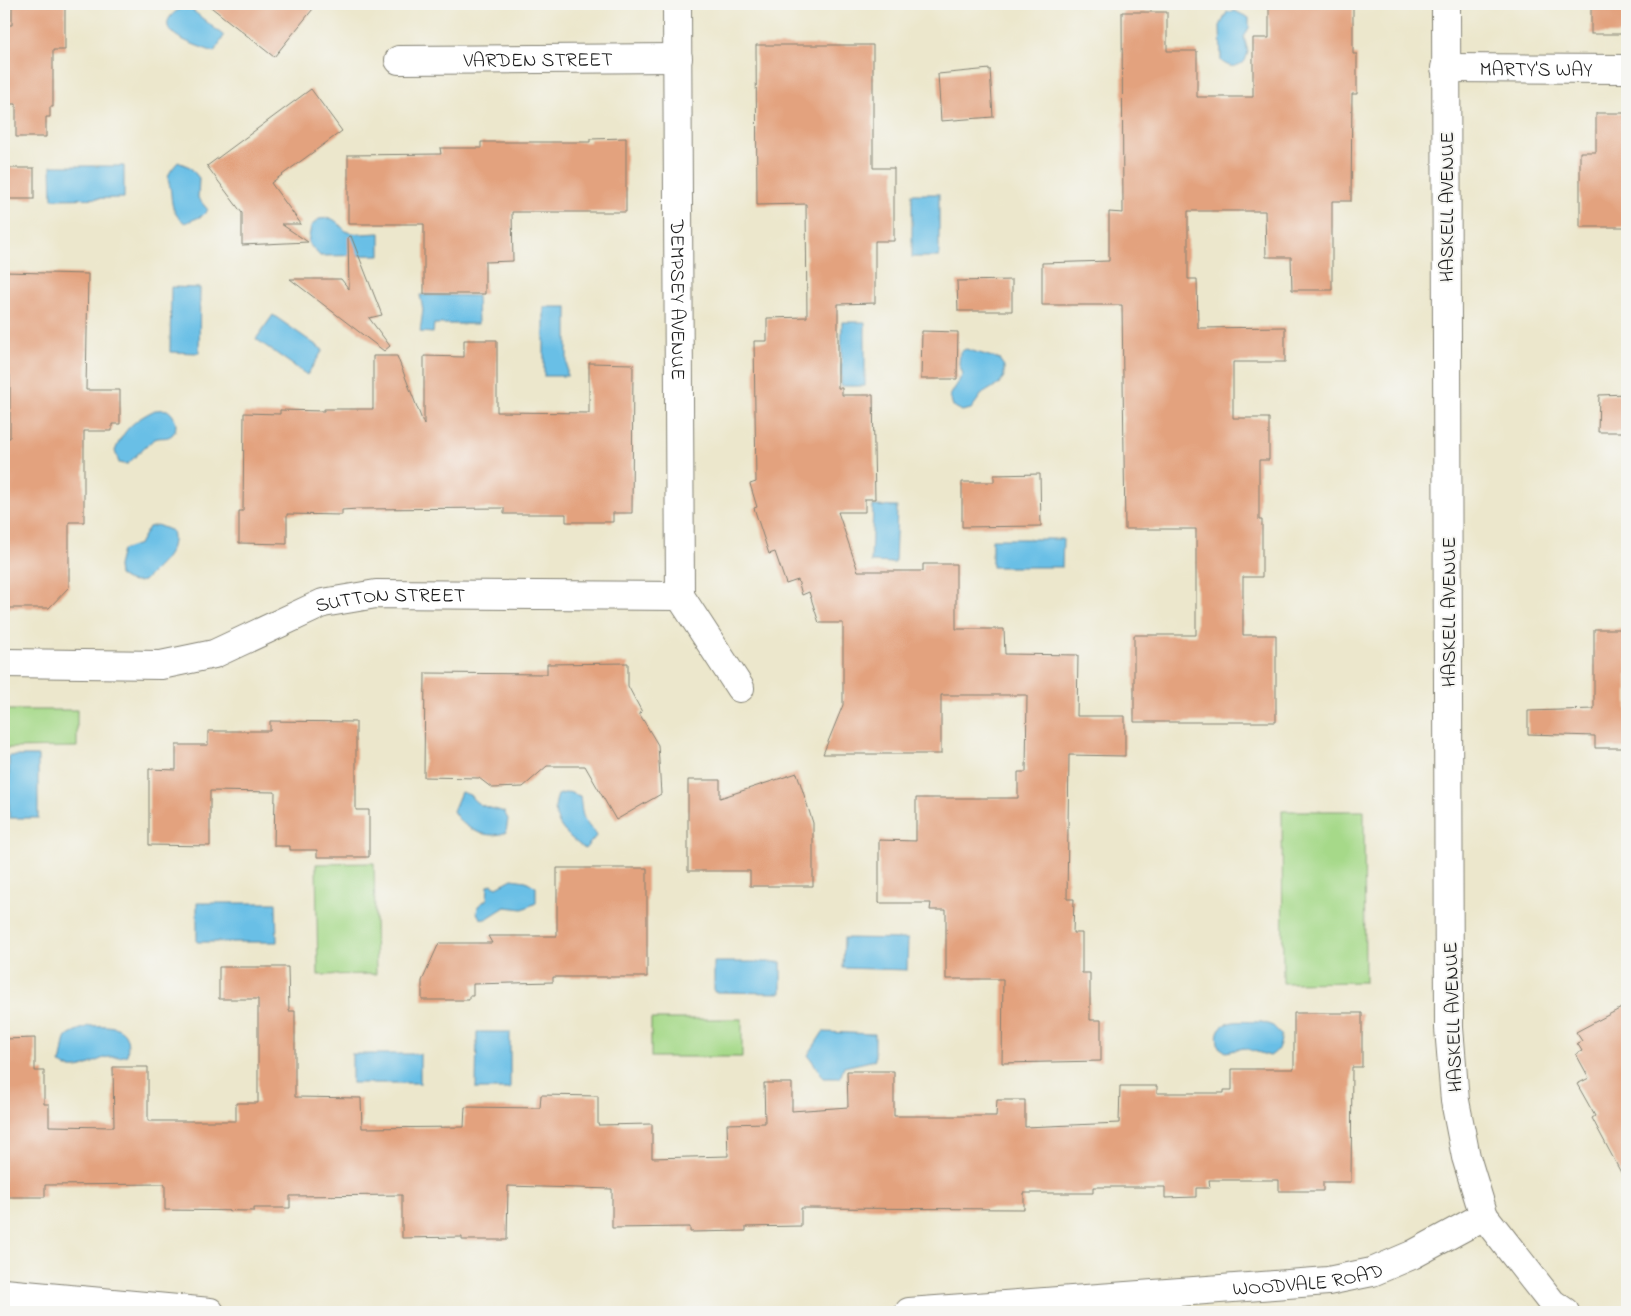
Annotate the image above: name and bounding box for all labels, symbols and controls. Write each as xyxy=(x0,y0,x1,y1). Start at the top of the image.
street label: VARDEN STREET xyxy=(462,46,613,77)
street label: MARTY'S WAY xyxy=(1479,56,1593,86)
street label: HASKELL AVENUE xyxy=(1434,132,1463,282)
street label: DEMPSEY AVENUE xyxy=(661,219,691,380)
street label: HASKELL AVENUE xyxy=(1436,537,1465,687)
street label: SUTTON STREET xyxy=(311,582,465,622)
street label: HASKELL AVENUE xyxy=(1437,941,1472,1093)
street label: WOODVALE ROAD xyxy=(1232,1257,1388,1305)

